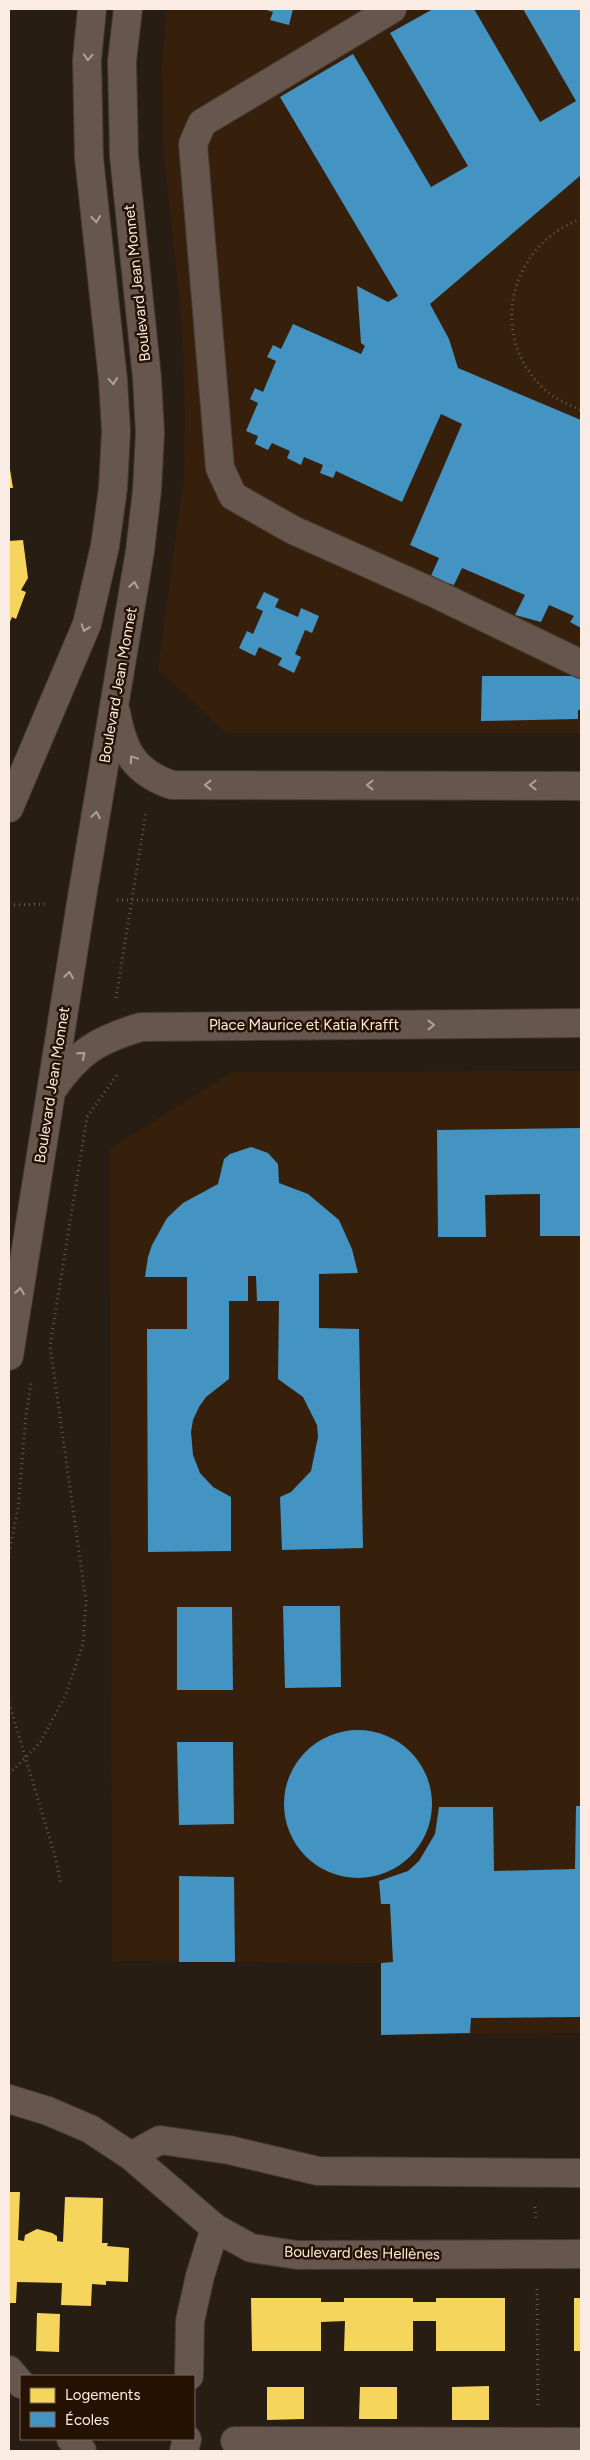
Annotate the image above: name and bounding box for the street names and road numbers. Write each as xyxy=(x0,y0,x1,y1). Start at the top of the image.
street label: Boulevard Jean Monnet xyxy=(120,203,154,363)
street label: Boulevard Jean Monnet xyxy=(95,605,141,764)
street label: Boulevard Jean Monnet xyxy=(31,1005,73,1164)
street label: Place Maurice et Katia Krafft xyxy=(209,1016,399,1034)
street label: Boulevard des Hellènes xyxy=(284,2243,440,2263)

